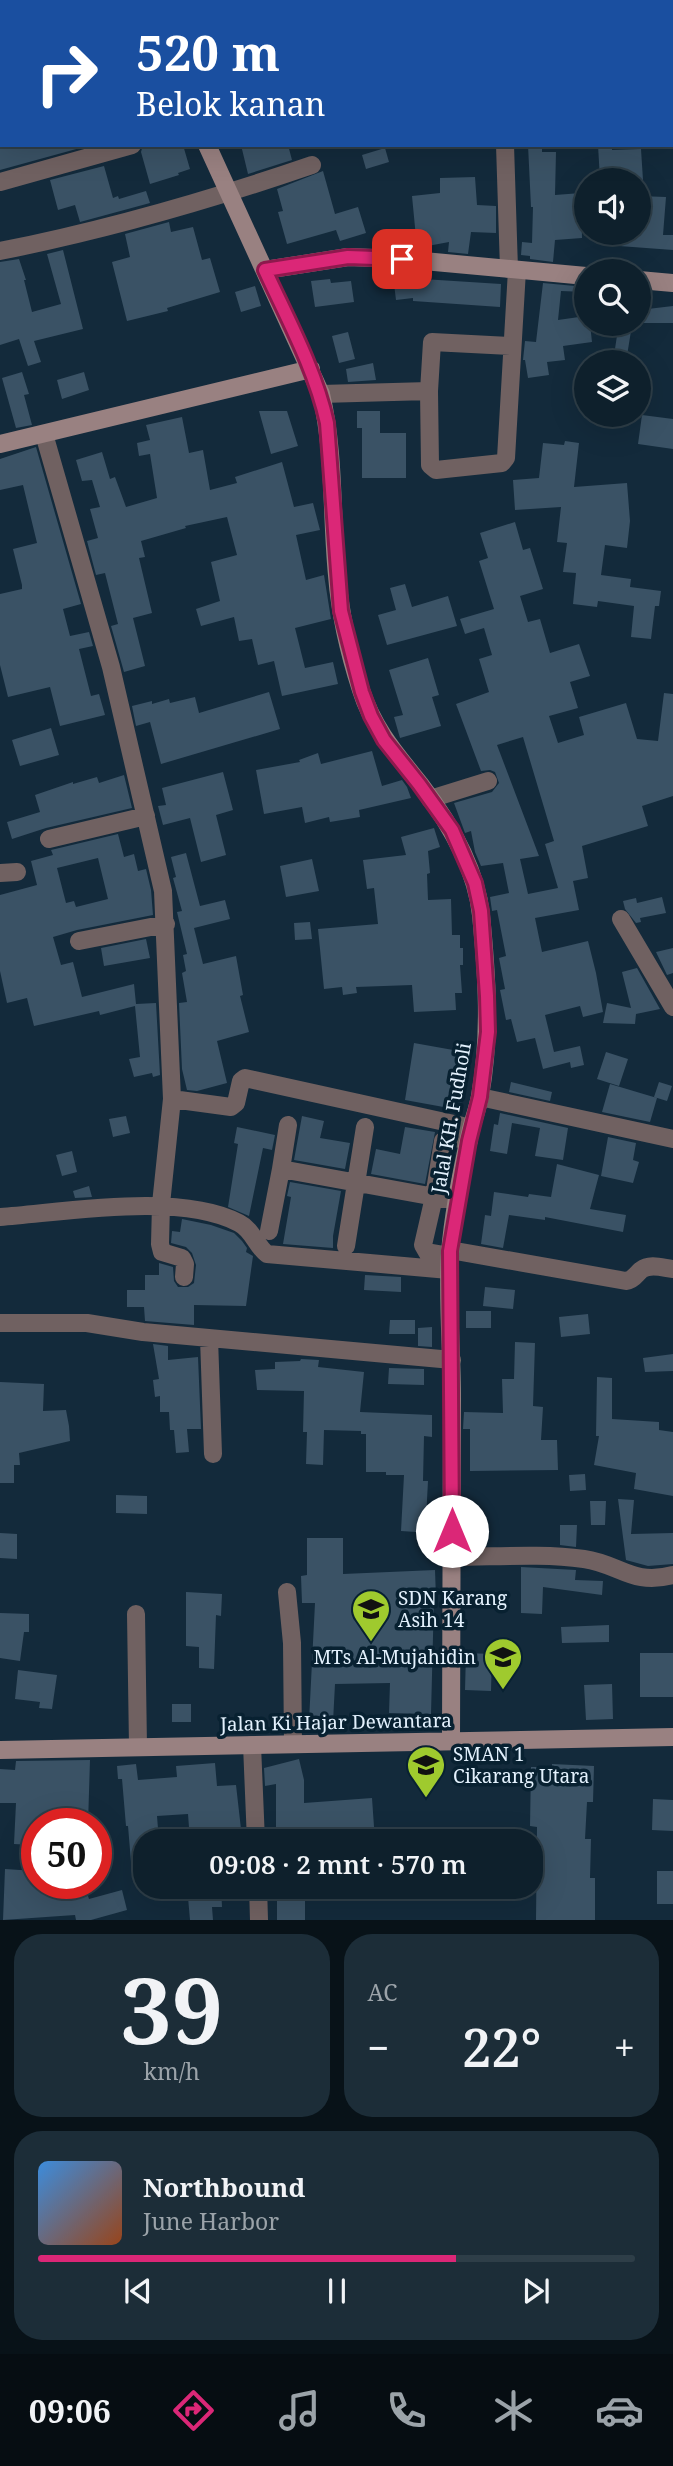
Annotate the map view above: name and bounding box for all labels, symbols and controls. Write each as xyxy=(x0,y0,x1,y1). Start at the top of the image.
text: 520 m xyxy=(136,19,280,85)
icon: right xyxy=(21,28,112,119)
text: Belok kanan xyxy=(136,82,326,125)
map controls xyxy=(574,168,651,427)
button: sound xyxy=(574,168,651,245)
pin xyxy=(372,229,432,289)
icon: arrive xyxy=(383,240,421,278)
button: search xyxy=(574,259,651,336)
button: layers xyxy=(574,350,651,427)
street label: Jalal KH. Fudholi xyxy=(425,1040,477,1197)
position arrow xyxy=(415,1494,489,1568)
place label: SDN Karang Asih 14 xyxy=(398,1585,507,1633)
school or university icon: SDN Karang Asih 14 xyxy=(350,1588,392,1643)
school or university icon: MTs Al-Mujahidin xyxy=(482,1636,524,1691)
place label: MTs Al-Mujahidin xyxy=(314,1644,476,1670)
street label: Jalan Ki Hajar Dewantara xyxy=(219,1707,452,1737)
place label: SMAN 1 Cikarang Utara xyxy=(453,1741,590,1789)
school or university icon: SMAN 1 Cikarang Utara xyxy=(405,1744,447,1799)
speed limit sign: 50 xyxy=(21,1808,112,1899)
text: 09:08 · 2 mnt · 570 m xyxy=(209,1846,467,1882)
text: 39 xyxy=(120,1947,223,2071)
text: AC xyxy=(368,1976,397,2008)
text: 22° xyxy=(462,2011,541,2082)
text: − xyxy=(368,2021,390,2073)
text: + xyxy=(614,2021,635,2073)
text: km/h xyxy=(144,2055,200,2087)
text: Northbound xyxy=(143,2169,305,2205)
text: June Harbor xyxy=(143,2205,279,2237)
icon: previous xyxy=(119,2272,157,2310)
icon: pause xyxy=(318,2272,356,2310)
icon: next xyxy=(517,2272,555,2310)
icon: directions xyxy=(169,2386,218,2435)
icon: music xyxy=(275,2386,324,2435)
icon: phone xyxy=(382,2386,431,2435)
icon: climate xyxy=(489,2386,538,2435)
icon: car xyxy=(595,2386,644,2435)
text: 09:06 xyxy=(29,2389,111,2432)

